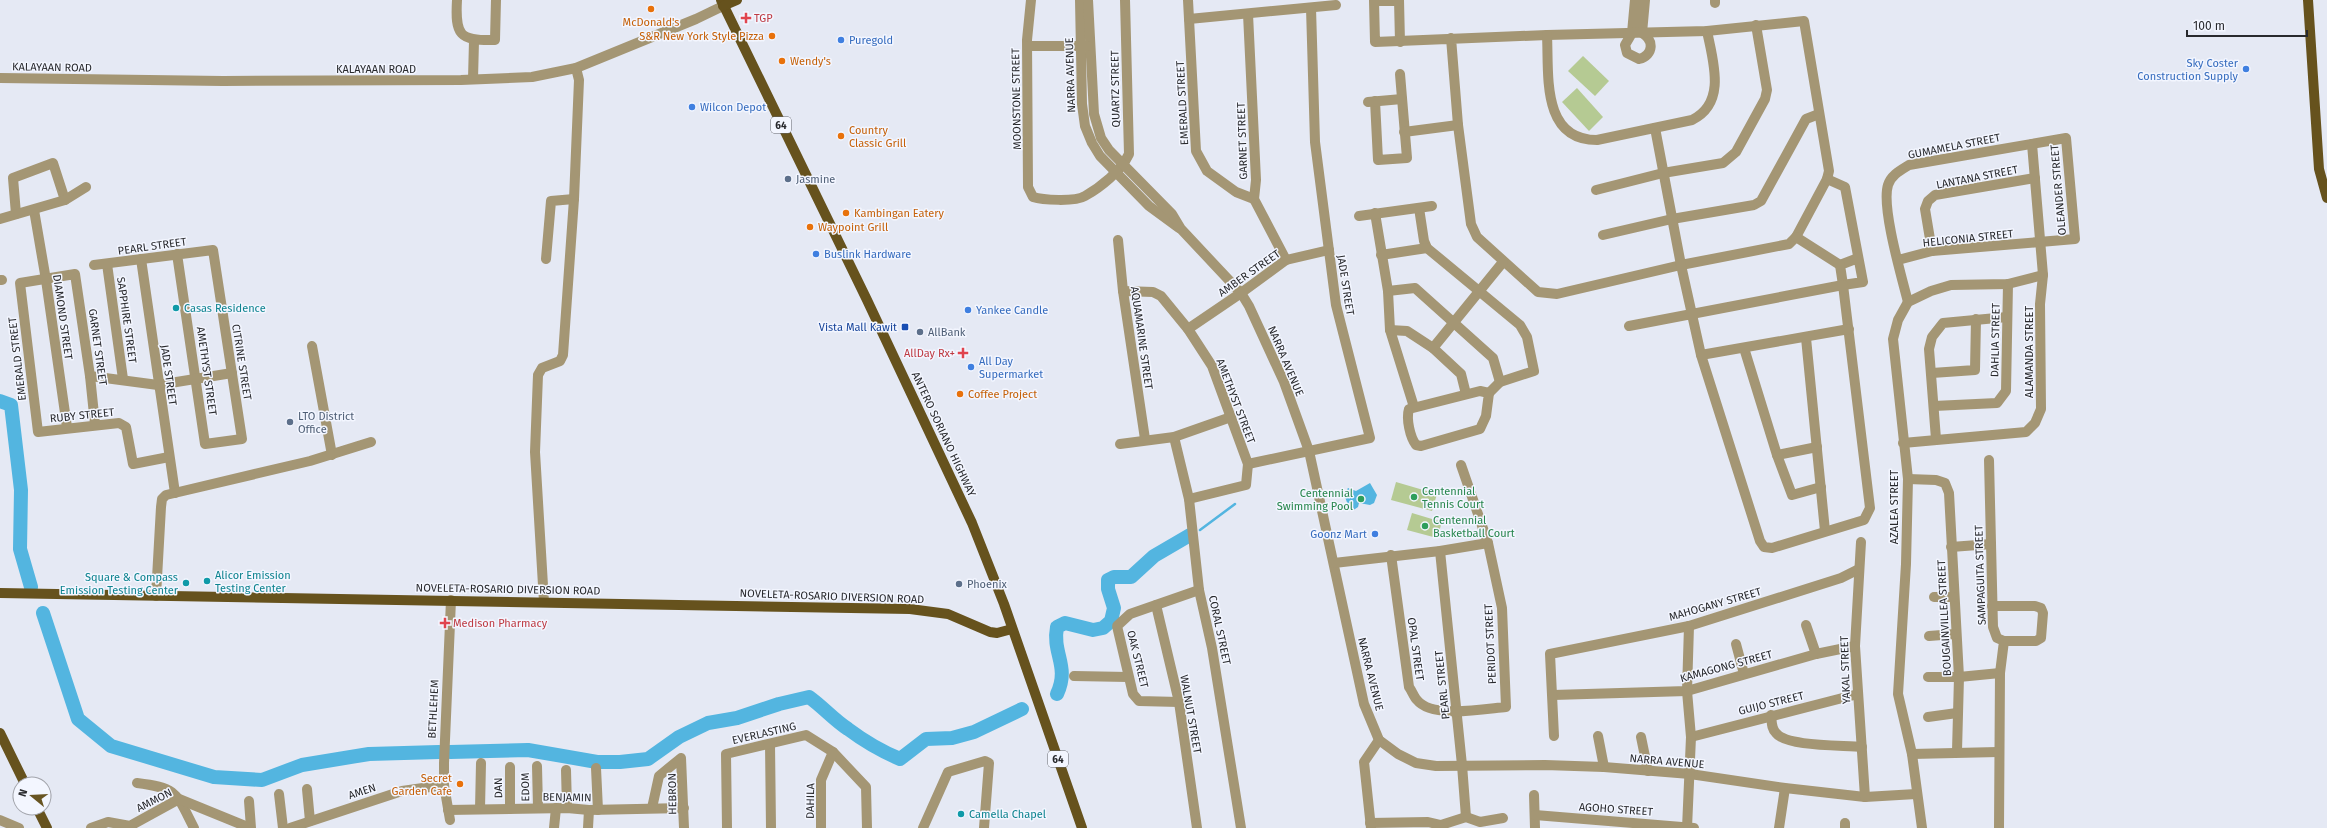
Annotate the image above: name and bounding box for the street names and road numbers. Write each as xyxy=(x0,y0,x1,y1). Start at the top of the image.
street label: NARRA AVENUE xyxy=(1063,37,1078,113)
street label: MOONSTONE STREET xyxy=(1009,48,1024,150)
street label: QUARTZ STREET xyxy=(1108,50,1123,128)
street label: KALAYAAN ROAD xyxy=(12,60,92,75)
street label: EMERALD STREET xyxy=(1174,60,1191,145)
street label: KALAYAAN ROAD xyxy=(336,63,416,76)
street label: GARNET STREET xyxy=(1235,102,1250,180)
road number: 64 xyxy=(771,117,791,133)
street label: GUMAMELA STREET xyxy=(1907,131,2002,162)
street label: OLEANDER STREET xyxy=(2048,144,2069,236)
street label: LANTANA STREET xyxy=(1935,163,2019,192)
street label: HELICONIA STREET xyxy=(1922,227,2014,250)
street label: PEARL STREET xyxy=(117,235,188,258)
street label: AMBER STREET xyxy=(1216,247,1283,300)
street label: JADE STREET xyxy=(1334,254,1357,317)
street label: DIAMOND STREET xyxy=(50,274,75,361)
street label: SAPPHIRE STREET xyxy=(114,276,139,364)
street label: AQUAMARINE STREET xyxy=(1128,286,1155,391)
street label: DAHLIA STREET xyxy=(1988,302,2003,377)
street label: ALAMANDA STREET xyxy=(2023,306,2036,398)
street label: GARNET STREET xyxy=(86,308,109,387)
street label: EMERALD STREET xyxy=(6,316,29,402)
street label: CITRINE STREET xyxy=(229,323,254,401)
street label: NARRA AVENUE xyxy=(1265,324,1306,398)
street label: AMETHYST STREET xyxy=(194,326,219,417)
street label: JADE STREET xyxy=(158,344,179,407)
street label: AMETHYST STREET xyxy=(1213,357,1258,446)
street label: ANTERO SORIANO HIGHWAY xyxy=(909,370,978,499)
street label: RUBY STREET xyxy=(49,406,115,425)
street label: AZALEA STREET xyxy=(1888,469,1901,544)
street label: SAMPAGUITA STREET xyxy=(1972,524,1989,625)
street label: BOUGAINVILLEA STREET xyxy=(1935,559,1954,677)
street label: NOVELETA-ROSARIO DIVERSION ROAD xyxy=(416,581,600,598)
street label: MAHOGANY STREET xyxy=(1668,585,1763,624)
street label: NOVELETA-ROSARIO DIVERSION ROAD xyxy=(739,587,924,606)
street label: CORAL STREET xyxy=(1206,594,1233,666)
street label: PERIDOT STREET xyxy=(1482,603,1499,685)
street label: OPAL STREET xyxy=(1405,617,1426,682)
street label: OAK STREET xyxy=(1124,629,1151,689)
street label: YAKAL STREET xyxy=(1838,635,1853,704)
street label: NARRA AVENUE xyxy=(1355,636,1386,712)
street label: KAMAGONG STREET xyxy=(1679,648,1774,685)
street label: PEARL STREET xyxy=(1432,650,1453,720)
street label: WALNUT STREET xyxy=(1177,674,1204,755)
street label: BETHLEHEM xyxy=(425,679,442,739)
street label: GUIJO STREET xyxy=(1737,689,1805,718)
street label: EVERLASTING xyxy=(731,720,798,747)
road number: 64 xyxy=(1048,751,1068,767)
street label: NARRA AVENUE xyxy=(1629,752,1705,771)
street label: EDOM xyxy=(519,772,532,802)
street label: HEBRON xyxy=(666,773,679,815)
street label: DAN xyxy=(492,777,505,799)
street label: AMEN xyxy=(347,781,378,802)
street label: DAHILA xyxy=(804,782,817,819)
street label: AMMON xyxy=(134,786,174,815)
street label: BENJAMIN xyxy=(542,791,592,804)
street label: AGOHO STREET xyxy=(1578,800,1654,819)

